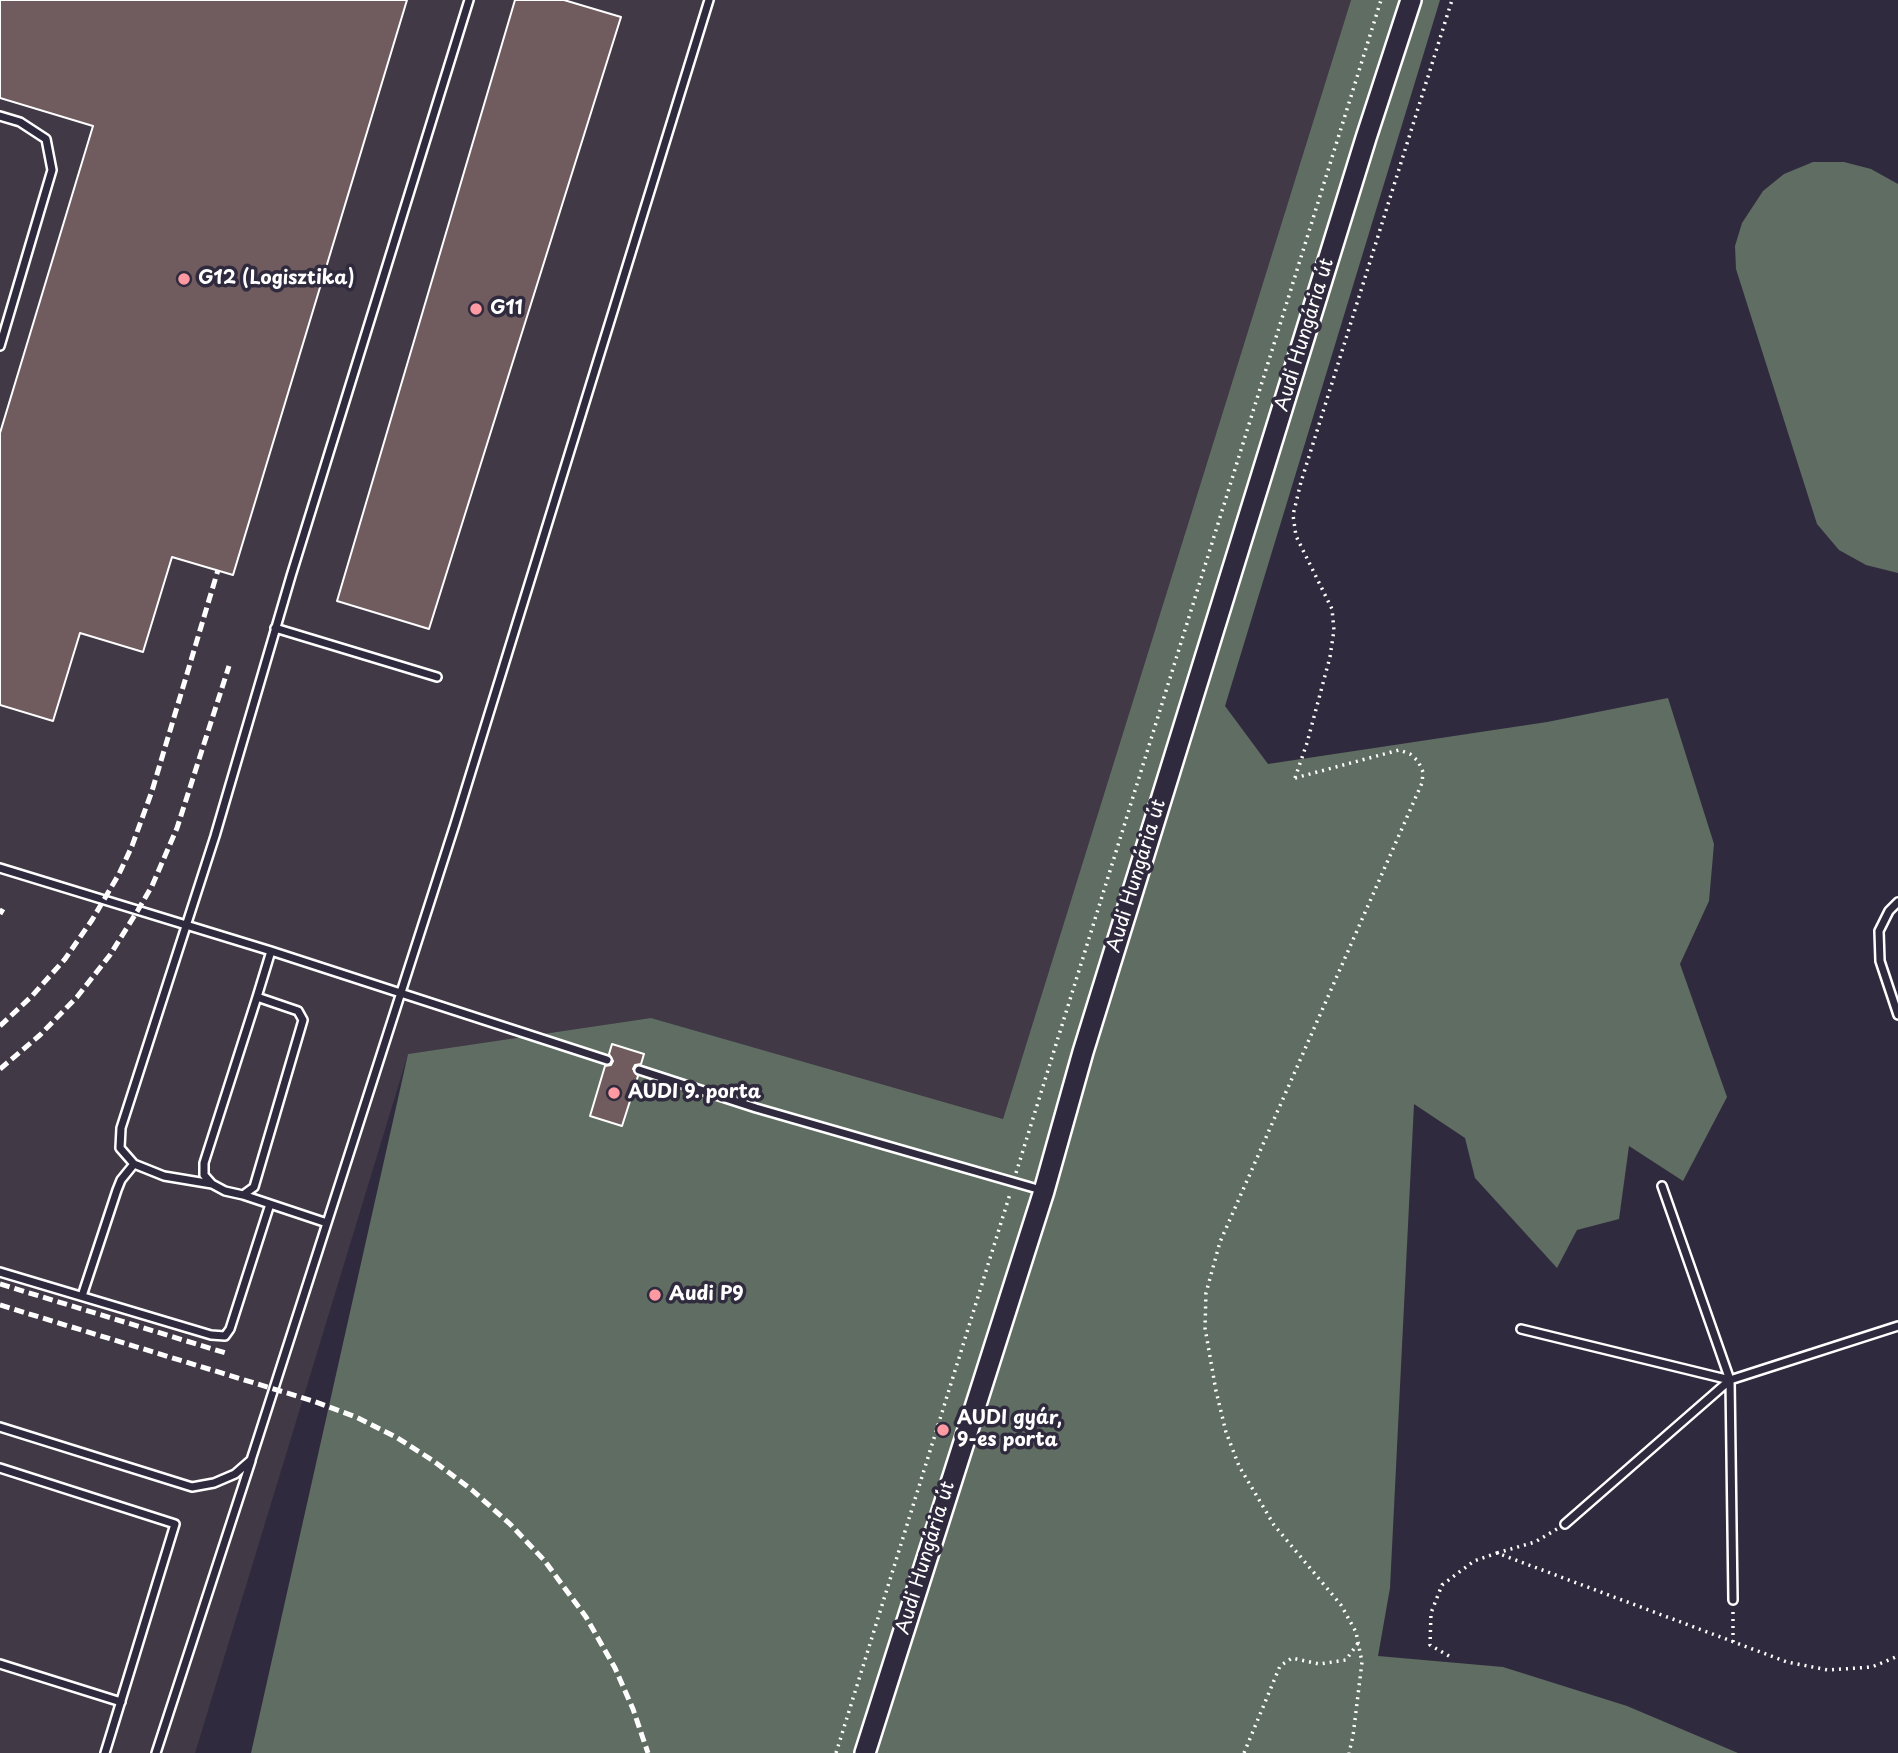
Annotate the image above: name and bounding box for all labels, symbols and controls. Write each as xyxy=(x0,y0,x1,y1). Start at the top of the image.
street label: Audi Hungária út xyxy=(1271,256,1339,414)
place label: G12 (Logisztika) xyxy=(198,268,355,290)
marker: G12 (Logisztika) xyxy=(176,271,192,287)
place label: G11 xyxy=(490,298,523,320)
marker: G11 xyxy=(468,301,484,317)
street label: Audi Hungária út xyxy=(1103,797,1171,955)
place label: AUDI 9. porta xyxy=(628,1082,761,1104)
marker: AUDI 9. porta xyxy=(606,1085,622,1101)
place label: Audi P9 xyxy=(669,1284,744,1306)
marker: Audi P9 xyxy=(647,1287,663,1303)
place label: AUDI gyár, 9-es porta xyxy=(957,1408,1062,1452)
marker: AUDI gyár, 9-es porta xyxy=(935,1422,951,1438)
street label: Audi Hungária út xyxy=(892,1479,960,1637)

